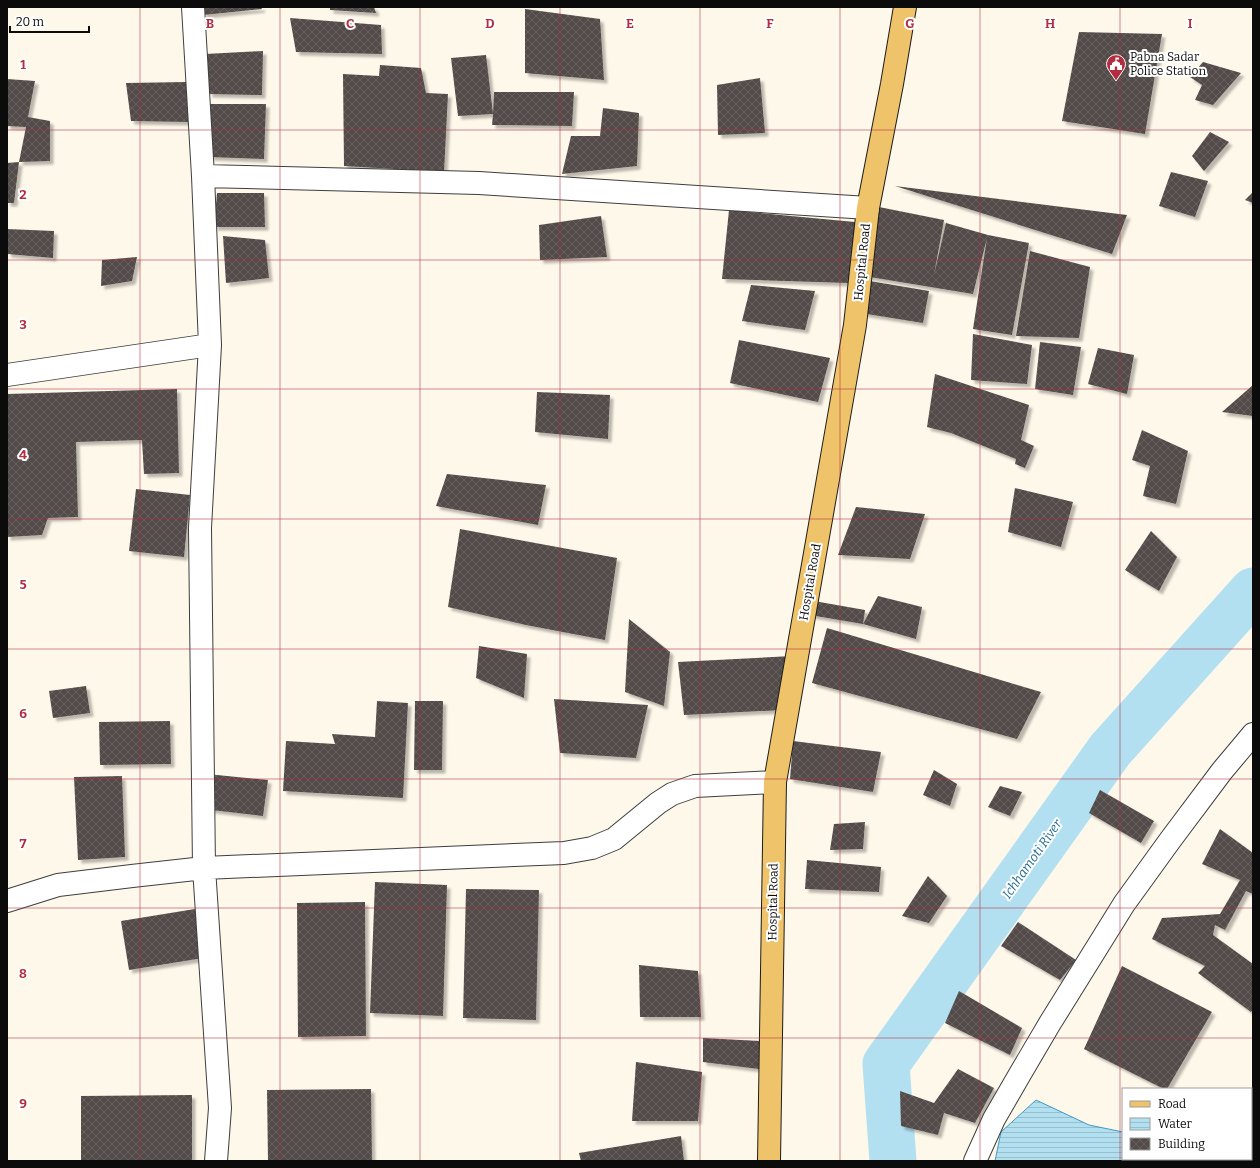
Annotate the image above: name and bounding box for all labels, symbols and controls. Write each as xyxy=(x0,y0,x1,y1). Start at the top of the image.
scale bar xyxy=(10,8,89,34)
text: 20 m xyxy=(16,15,45,29)
text: B xyxy=(206,16,214,31)
text: C xyxy=(346,16,354,31)
text: D xyxy=(485,16,495,31)
text: E xyxy=(626,16,634,31)
text: F xyxy=(766,16,774,31)
text: G xyxy=(905,16,915,31)
text: H xyxy=(1045,16,1055,31)
text: I xyxy=(1188,16,1193,31)
place label: Pabna Sadar Police Station xyxy=(1130,50,1206,78)
public building icon: Pabna Sadar Police Station xyxy=(1105,53,1127,81)
text: 1 xyxy=(20,57,26,72)
text: 2 xyxy=(19,187,27,202)
street label: Hospital Road xyxy=(851,223,873,301)
text: 3 xyxy=(19,317,27,332)
text: 4 xyxy=(19,447,27,462)
street label: Hospital Road xyxy=(796,543,824,621)
text: 5 xyxy=(19,577,27,592)
text: 6 xyxy=(19,706,27,721)
water label: Ichhamoti River xyxy=(999,816,1065,901)
text: 7 xyxy=(20,836,27,851)
street label: Hospital Road xyxy=(765,863,781,941)
text: 8 xyxy=(19,966,27,981)
legend xyxy=(1122,1088,1252,1160)
text: 9 xyxy=(19,1096,27,1111)
text: Road xyxy=(1158,1097,1186,1111)
text: Water xyxy=(1158,1117,1193,1131)
text: Building xyxy=(1158,1137,1205,1151)

